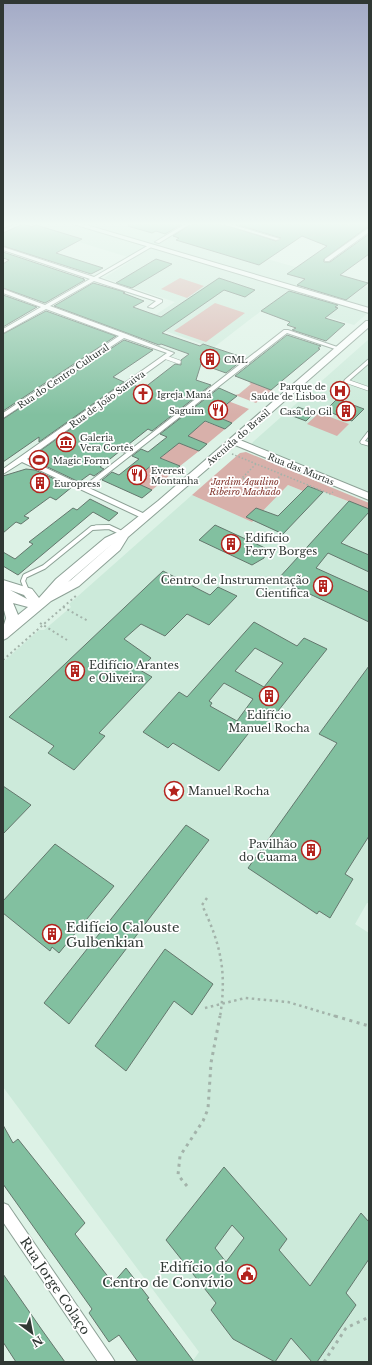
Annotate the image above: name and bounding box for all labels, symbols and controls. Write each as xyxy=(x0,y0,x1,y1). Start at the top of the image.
street label: Rua do Centro Cultural xyxy=(15,341,111,411)
building icon: CML xyxy=(199,348,221,370)
place label: CML xyxy=(224,354,248,365)
street label: Rua de João Saraiva xyxy=(67,368,147,430)
hospital icon: Parque de Saúde de Lisboa xyxy=(329,380,351,402)
place label: Parque de Saúde de Lisboa xyxy=(251,381,326,402)
church icon: Igreja Maná xyxy=(132,383,154,405)
place label: Igreja Maná xyxy=(157,389,211,400)
restaurant icon: Saguim xyxy=(207,399,229,421)
building icon: Casa do Gil xyxy=(335,400,357,422)
place label: Saguim xyxy=(169,405,204,416)
street label: Avenida do Brasil xyxy=(203,406,272,468)
place label: Casa do Gil xyxy=(280,406,332,417)
museum icon: Galeria Vera Cortês xyxy=(55,431,77,453)
place label: Galeria Vera Cortês xyxy=(79,432,133,453)
sports icon: Magic Form xyxy=(28,449,50,471)
street label: Rua das Murtas xyxy=(266,451,336,487)
place label: Magic Form xyxy=(53,455,110,466)
restaurant icon: Everest Montanha xyxy=(126,464,148,486)
place label: Everest Montanha xyxy=(151,465,198,486)
building icon: Europress xyxy=(29,472,51,494)
park label: Jardim Aquilino Ribeiro Machado xyxy=(208,476,281,497)
place label: Europress xyxy=(54,478,100,489)
place label: Edifício Ferry Borges xyxy=(245,531,317,558)
building icon: Edifício Ferry Borges xyxy=(220,533,242,555)
place label: Centro de Instrumentação Cientifica xyxy=(161,573,310,600)
building icon: Centro de Instrumentação Cientifica xyxy=(312,575,334,597)
place label: Edifício Arantes e Oliveira xyxy=(89,658,179,685)
building icon: Edifício Arantes e Oliveira xyxy=(64,660,86,682)
building icon: Edifício Manuel Rocha xyxy=(258,685,280,707)
place label: Edifício Manuel Rocha xyxy=(228,708,311,735)
place icon: Manuel Rocha xyxy=(163,780,185,802)
place label: Manuel Rocha xyxy=(188,784,270,798)
place label: Pavilhão do Cuama xyxy=(239,837,298,864)
building icon: Pavilhão do Cuama xyxy=(300,839,322,861)
place label: Edifício Calouste Gulbenkian xyxy=(66,919,179,951)
building icon: Edifício Calouste Gulbenkian xyxy=(41,923,63,945)
street label: Rua Jorge Colaço xyxy=(16,1234,94,1338)
place label: Edifício do Centro de Convívio xyxy=(102,1259,233,1291)
public building icon: Edifício do Centro de Convívio xyxy=(236,1263,258,1285)
north arrow xyxy=(12,1313,52,1353)
text: N xyxy=(29,1333,45,1351)

